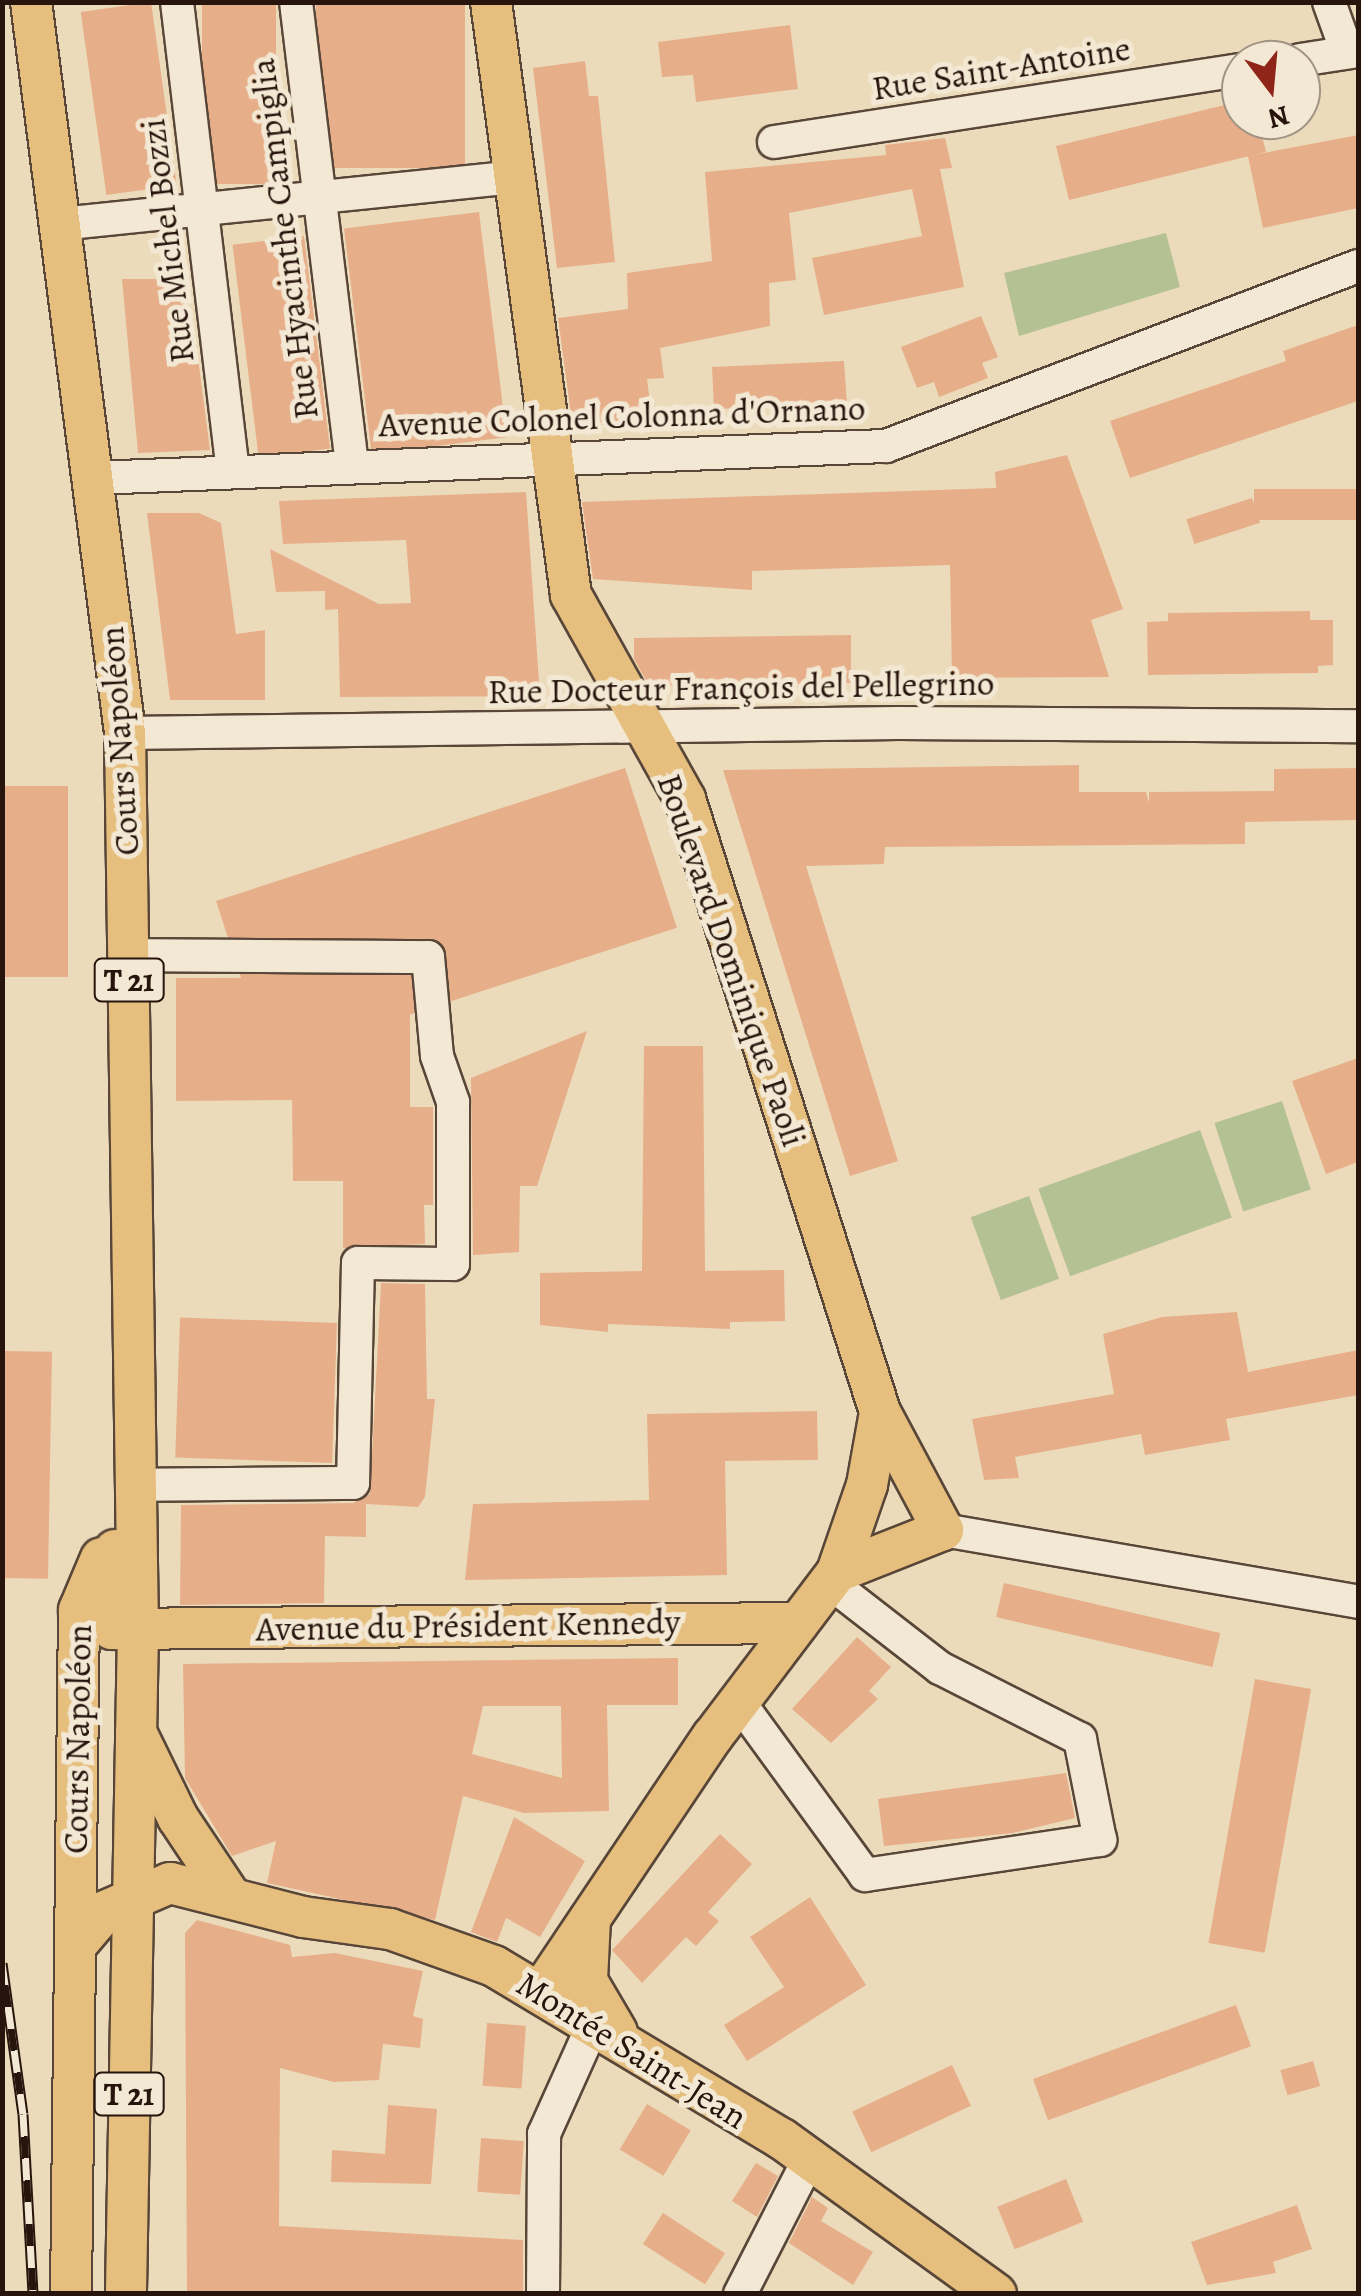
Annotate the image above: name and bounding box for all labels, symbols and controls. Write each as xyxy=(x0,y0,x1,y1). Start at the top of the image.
street label: Rue Saint-Antoine xyxy=(869,27,1133,109)
north arrow xyxy=(1221,40,1321,140)
street label: Rue Hyacinthe Campiglia xyxy=(241,56,327,422)
text: N xyxy=(1264,96,1294,138)
street label: Rue Michel Bozzi xyxy=(131,116,203,366)
street label: Avenue Colonel Colonna d'Ornano xyxy=(378,387,866,445)
street label: Cours Napoléon xyxy=(90,625,148,857)
street label: Rue Docteur François del Pellegrino xyxy=(487,662,995,712)
street label: Boulevard Dominique Paoli xyxy=(648,768,816,1152)
road number: T 21 xyxy=(92,953,166,1007)
street label: Avenue du Président Kennedy xyxy=(255,1600,681,1650)
street label: Cours Napoléon xyxy=(54,1624,100,1854)
street label: Montée Saint-Jean xyxy=(509,1962,755,2138)
road number: T 21 xyxy=(92,2067,166,2121)

